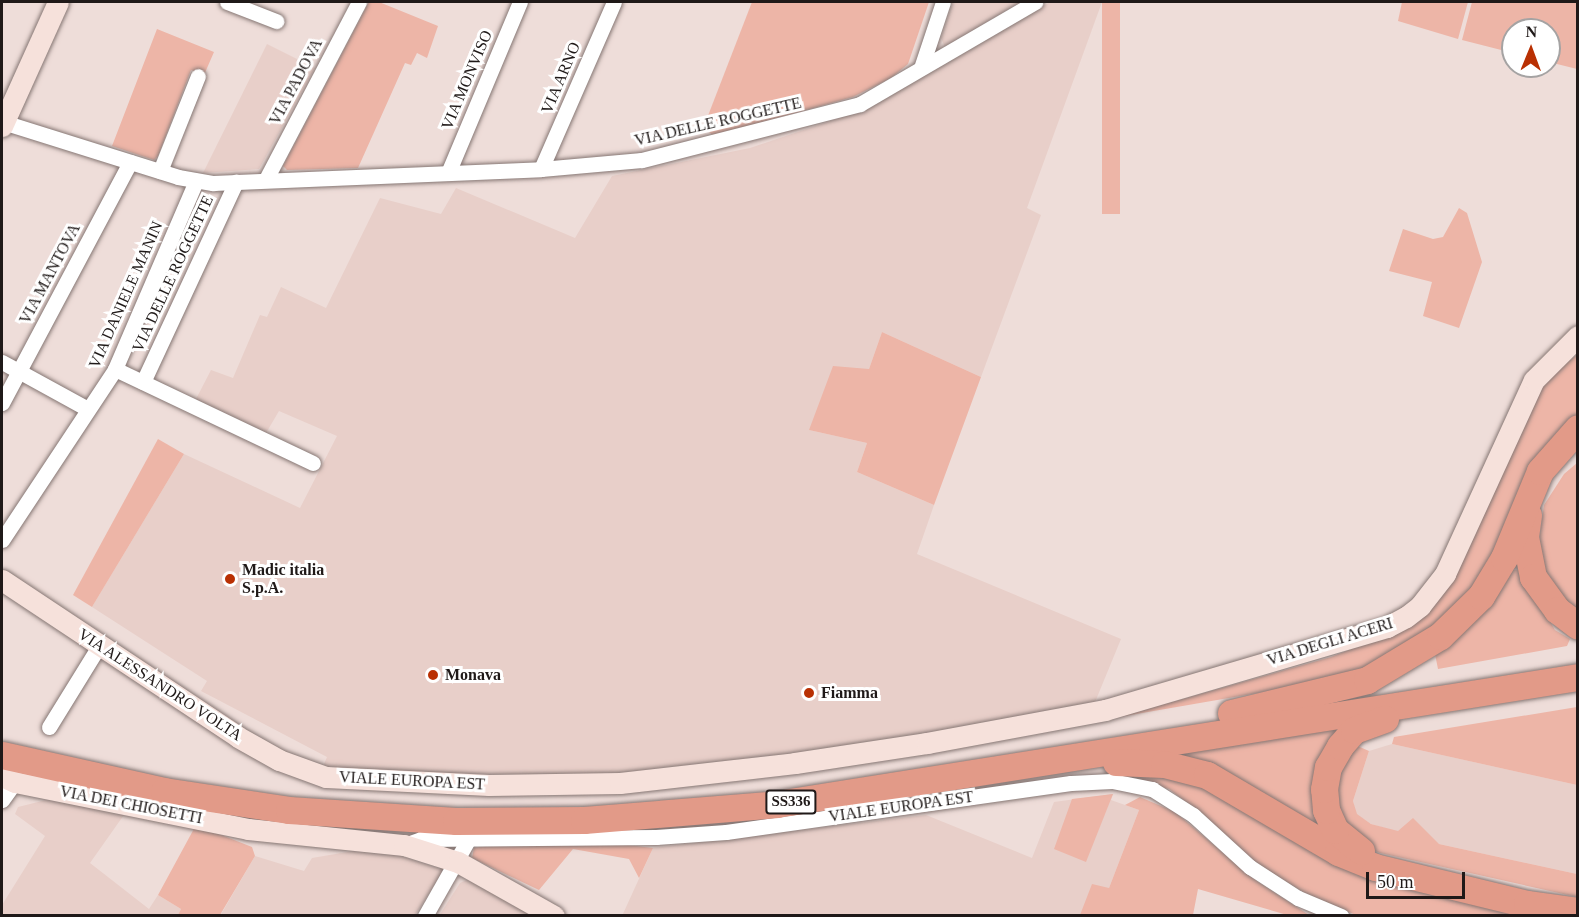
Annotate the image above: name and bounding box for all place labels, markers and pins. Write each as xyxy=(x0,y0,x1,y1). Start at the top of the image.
place label: Madic italia S.p.A. xyxy=(242,560,324,598)
marker: Madic italia S.p.A. xyxy=(223,572,237,586)
place label: Monava xyxy=(445,665,501,685)
marker: Monava xyxy=(426,668,440,682)
place label: Fiamma xyxy=(821,683,878,703)
marker: Fiamma xyxy=(802,686,816,700)

